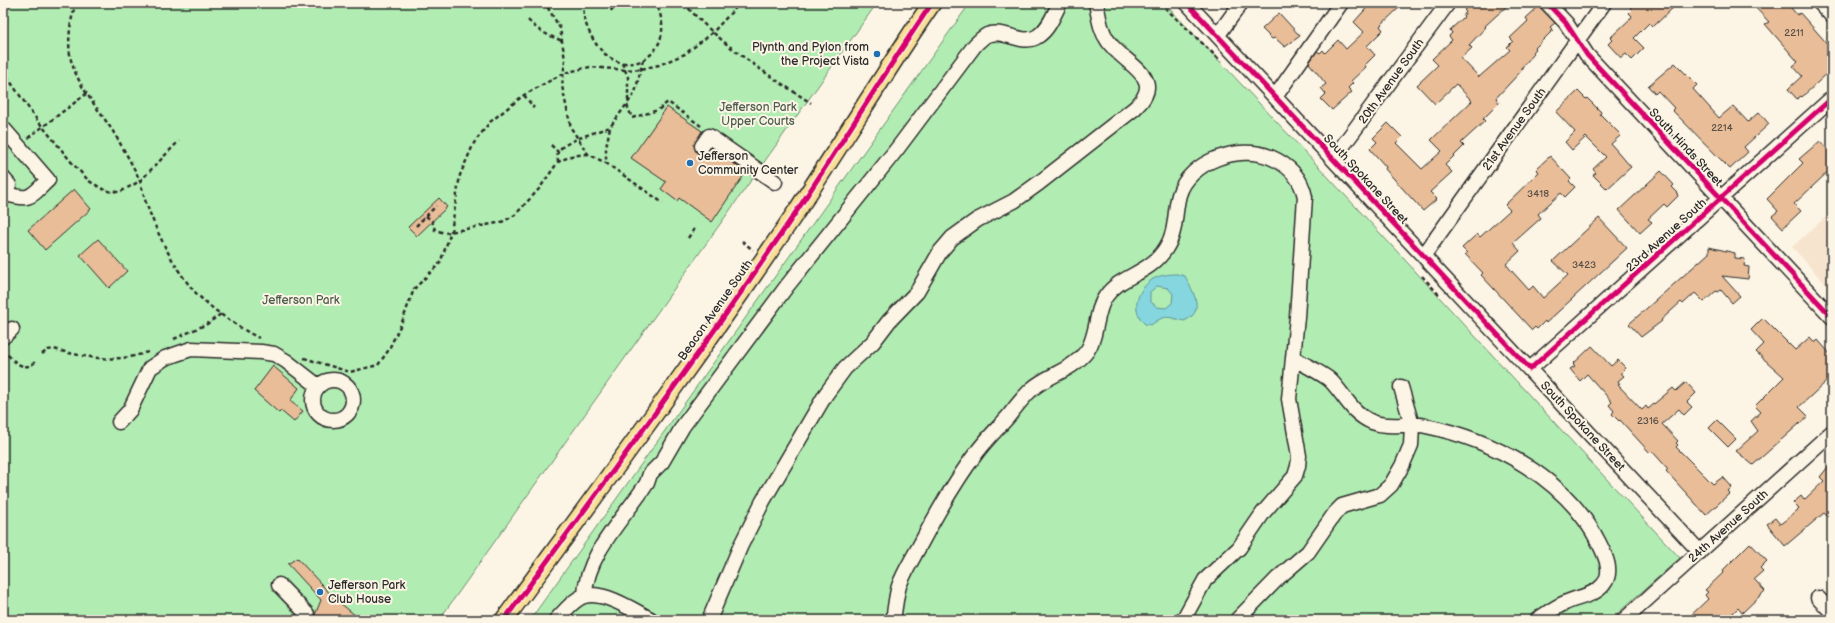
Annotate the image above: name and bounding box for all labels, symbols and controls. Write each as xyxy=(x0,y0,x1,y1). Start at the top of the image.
house number: 2211 xyxy=(1784,27,1804,39)
street label: 20th Avenue South xyxy=(1355,35,1428,127)
place label: Plynth and Pylon from the Project Vista xyxy=(752,40,869,69)
marker: Plynth and Pylon from the Project Vista xyxy=(872,49,882,59)
street label: 21st Avenue South xyxy=(1479,85,1550,174)
park label: Jefferson Park Upper Courts xyxy=(719,100,797,129)
street label: South Hinds Street xyxy=(1646,105,1726,190)
house number: 2214 xyxy=(1711,122,1733,134)
street label: South Spokane Street xyxy=(1320,131,1411,228)
place label: Jefferson Community Center xyxy=(698,149,799,178)
marker: Jefferson Community Center xyxy=(685,158,695,168)
house number: 3418 xyxy=(1527,188,1549,200)
street label: 23rd Avenue South xyxy=(1623,195,1710,275)
street label: Beacon Avenue South xyxy=(675,257,756,364)
house number: 3423 xyxy=(1572,259,1596,271)
park label: Jefferson Park xyxy=(262,293,340,308)
street label: South Spokane Street xyxy=(1537,378,1628,475)
house number: 2316 xyxy=(1637,415,1659,427)
street label: 24th Avenue South xyxy=(1685,486,1772,566)
place label: Jefferson Park Club House xyxy=(328,578,406,607)
marker: Jefferson Park Club House xyxy=(315,587,325,597)

